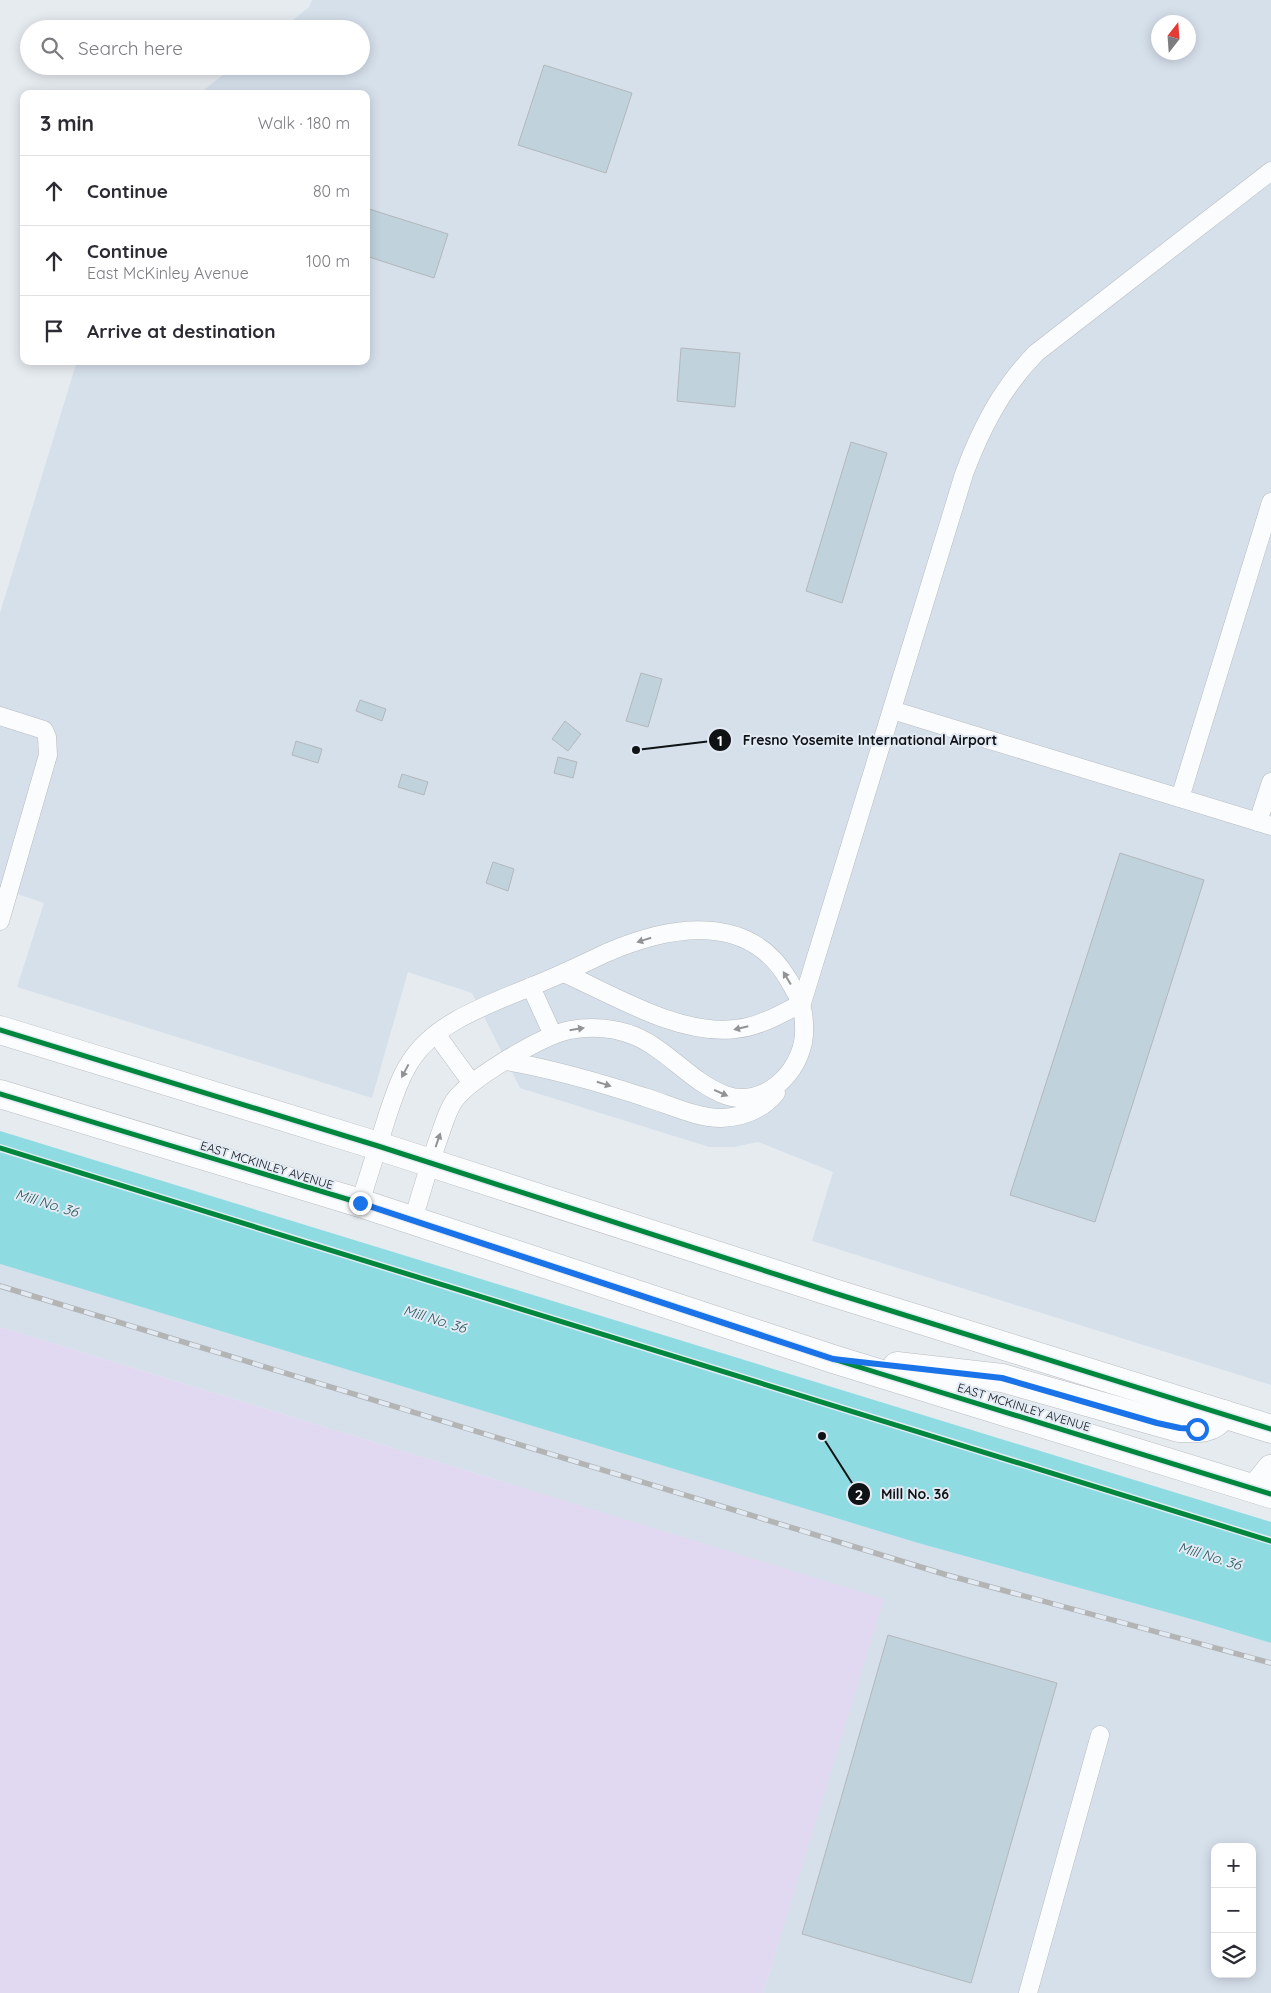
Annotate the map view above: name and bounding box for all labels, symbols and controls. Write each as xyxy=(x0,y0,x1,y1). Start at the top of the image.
north arrow xyxy=(1151,15,1196,60)
search box xyxy=(20,20,370,75)
icon: search xyxy=(38,34,66,62)
text: Search here xyxy=(78,36,183,60)
text: 3 min xyxy=(40,110,94,136)
text: Walk · 180 m xyxy=(258,113,350,133)
icon: ahead xyxy=(40,177,68,205)
text: Continue xyxy=(87,179,168,203)
text: 80 m xyxy=(313,181,350,201)
text: Continue xyxy=(87,239,168,263)
icon: ahead xyxy=(40,247,68,275)
text: 100 m xyxy=(306,251,350,271)
text: East McKinley Avenue xyxy=(87,263,249,283)
icon: arrive xyxy=(40,317,68,345)
text: Arrive at destination xyxy=(87,319,276,343)
callout: Fresno Yosemite International Airport xyxy=(708,726,1007,755)
text: 1 xyxy=(717,731,723,750)
text: Fresno Yosemite International Airport xyxy=(743,731,998,749)
one-way arrow xyxy=(636,936,651,944)
one-way arrow xyxy=(783,972,792,985)
one-way arrow xyxy=(734,1024,749,1032)
one-way arrow xyxy=(569,1025,585,1033)
one-way arrow xyxy=(401,1064,409,1078)
one-way arrow xyxy=(597,1081,612,1089)
one-way arrow xyxy=(714,1089,728,1097)
one-way arrow xyxy=(434,1132,442,1147)
street label: EAST MCKINLEY AVENUE xyxy=(199,1138,335,1192)
water label: Mill No. 36 xyxy=(13,1185,82,1221)
route end xyxy=(349,1192,372,1215)
water label: Mill No. 36 xyxy=(401,1301,470,1337)
street label: EAST MCKINLEY AVENUE xyxy=(956,1380,1092,1434)
route start xyxy=(1186,1418,1209,1441)
callout: Mill No. 36 xyxy=(846,1480,959,1509)
text: 2 xyxy=(855,1485,863,1504)
text: Mill No. 36 xyxy=(881,1485,949,1503)
water label: Mill No. 36 xyxy=(1176,1538,1245,1574)
map controls xyxy=(1211,1843,1256,1978)
button: + xyxy=(1211,1843,1256,1888)
button: − xyxy=(1211,1888,1256,1933)
button: layers xyxy=(1211,1933,1256,1978)

